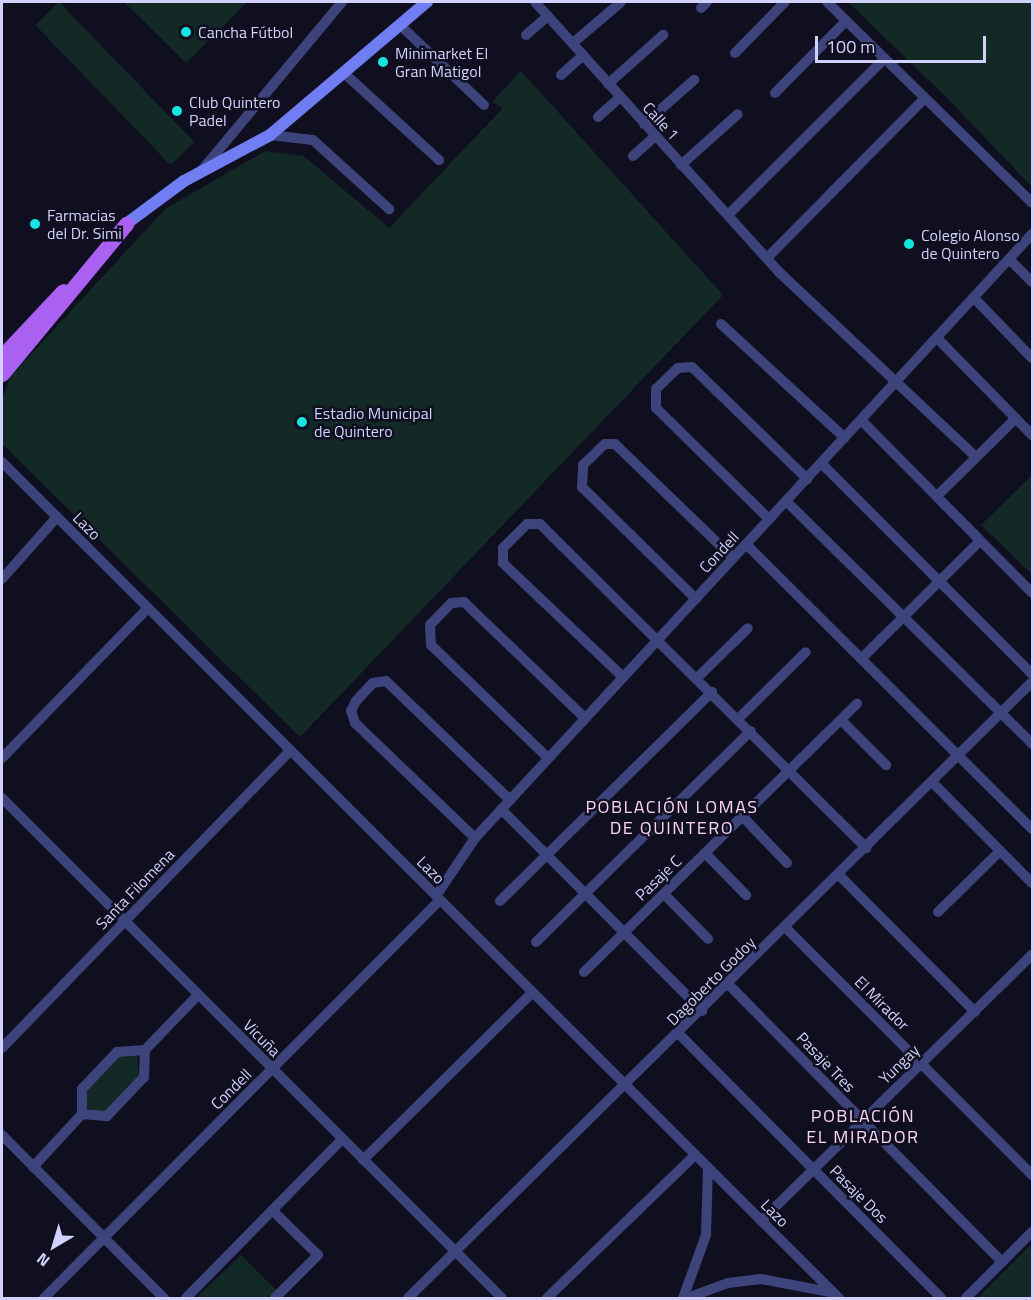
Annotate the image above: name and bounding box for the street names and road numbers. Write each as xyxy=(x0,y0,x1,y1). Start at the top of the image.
street label: Calle 1 xyxy=(639,98,683,144)
street label: Lazo xyxy=(69,508,105,544)
street label: Condell xyxy=(695,527,743,577)
street label: Santa Filomena xyxy=(92,845,178,933)
street label: Pasaje C xyxy=(631,851,685,905)
street label: Lazo xyxy=(413,852,449,888)
street label: Dagoberto Godoy xyxy=(663,933,759,1029)
street label: El Mirador xyxy=(851,972,913,1034)
street label: Vicuña xyxy=(239,1015,285,1061)
street label: Pasaje Tres xyxy=(793,1028,859,1096)
street label: Yungay xyxy=(875,1040,923,1088)
street label: Condell xyxy=(207,1065,255,1113)
street label: Pasaje Dos xyxy=(826,1161,892,1227)
street label: Lazo xyxy=(757,1195,793,1231)

